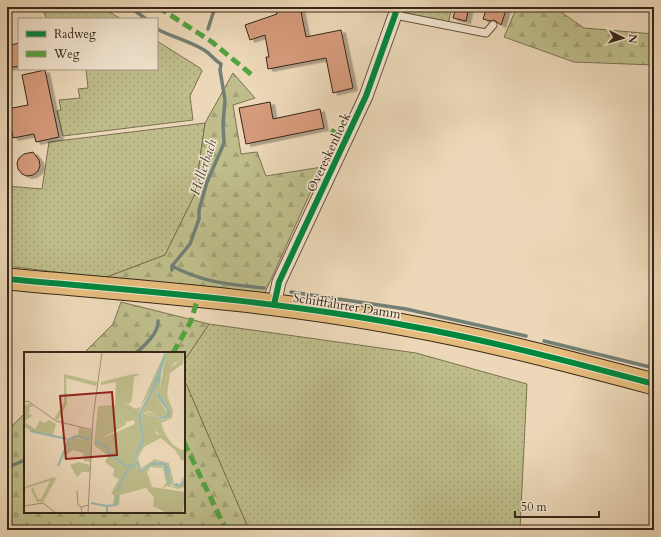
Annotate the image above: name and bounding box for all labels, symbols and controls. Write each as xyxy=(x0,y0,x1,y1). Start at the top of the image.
legend xyxy=(18,18,158,70)
north arrow xyxy=(603,18,643,58)
text: Radweg xyxy=(54,26,96,42)
text: N xyxy=(625,33,640,45)
text: Weg xyxy=(53,46,80,62)
street label: Overeskenhoek xyxy=(303,110,355,195)
water label: Hellerbach xyxy=(185,136,222,198)
street label: Schifffahrter Damm xyxy=(292,289,402,323)
inset map xyxy=(24,352,185,513)
scale bar xyxy=(515,493,599,519)
text: 50 m xyxy=(521,499,548,515)

